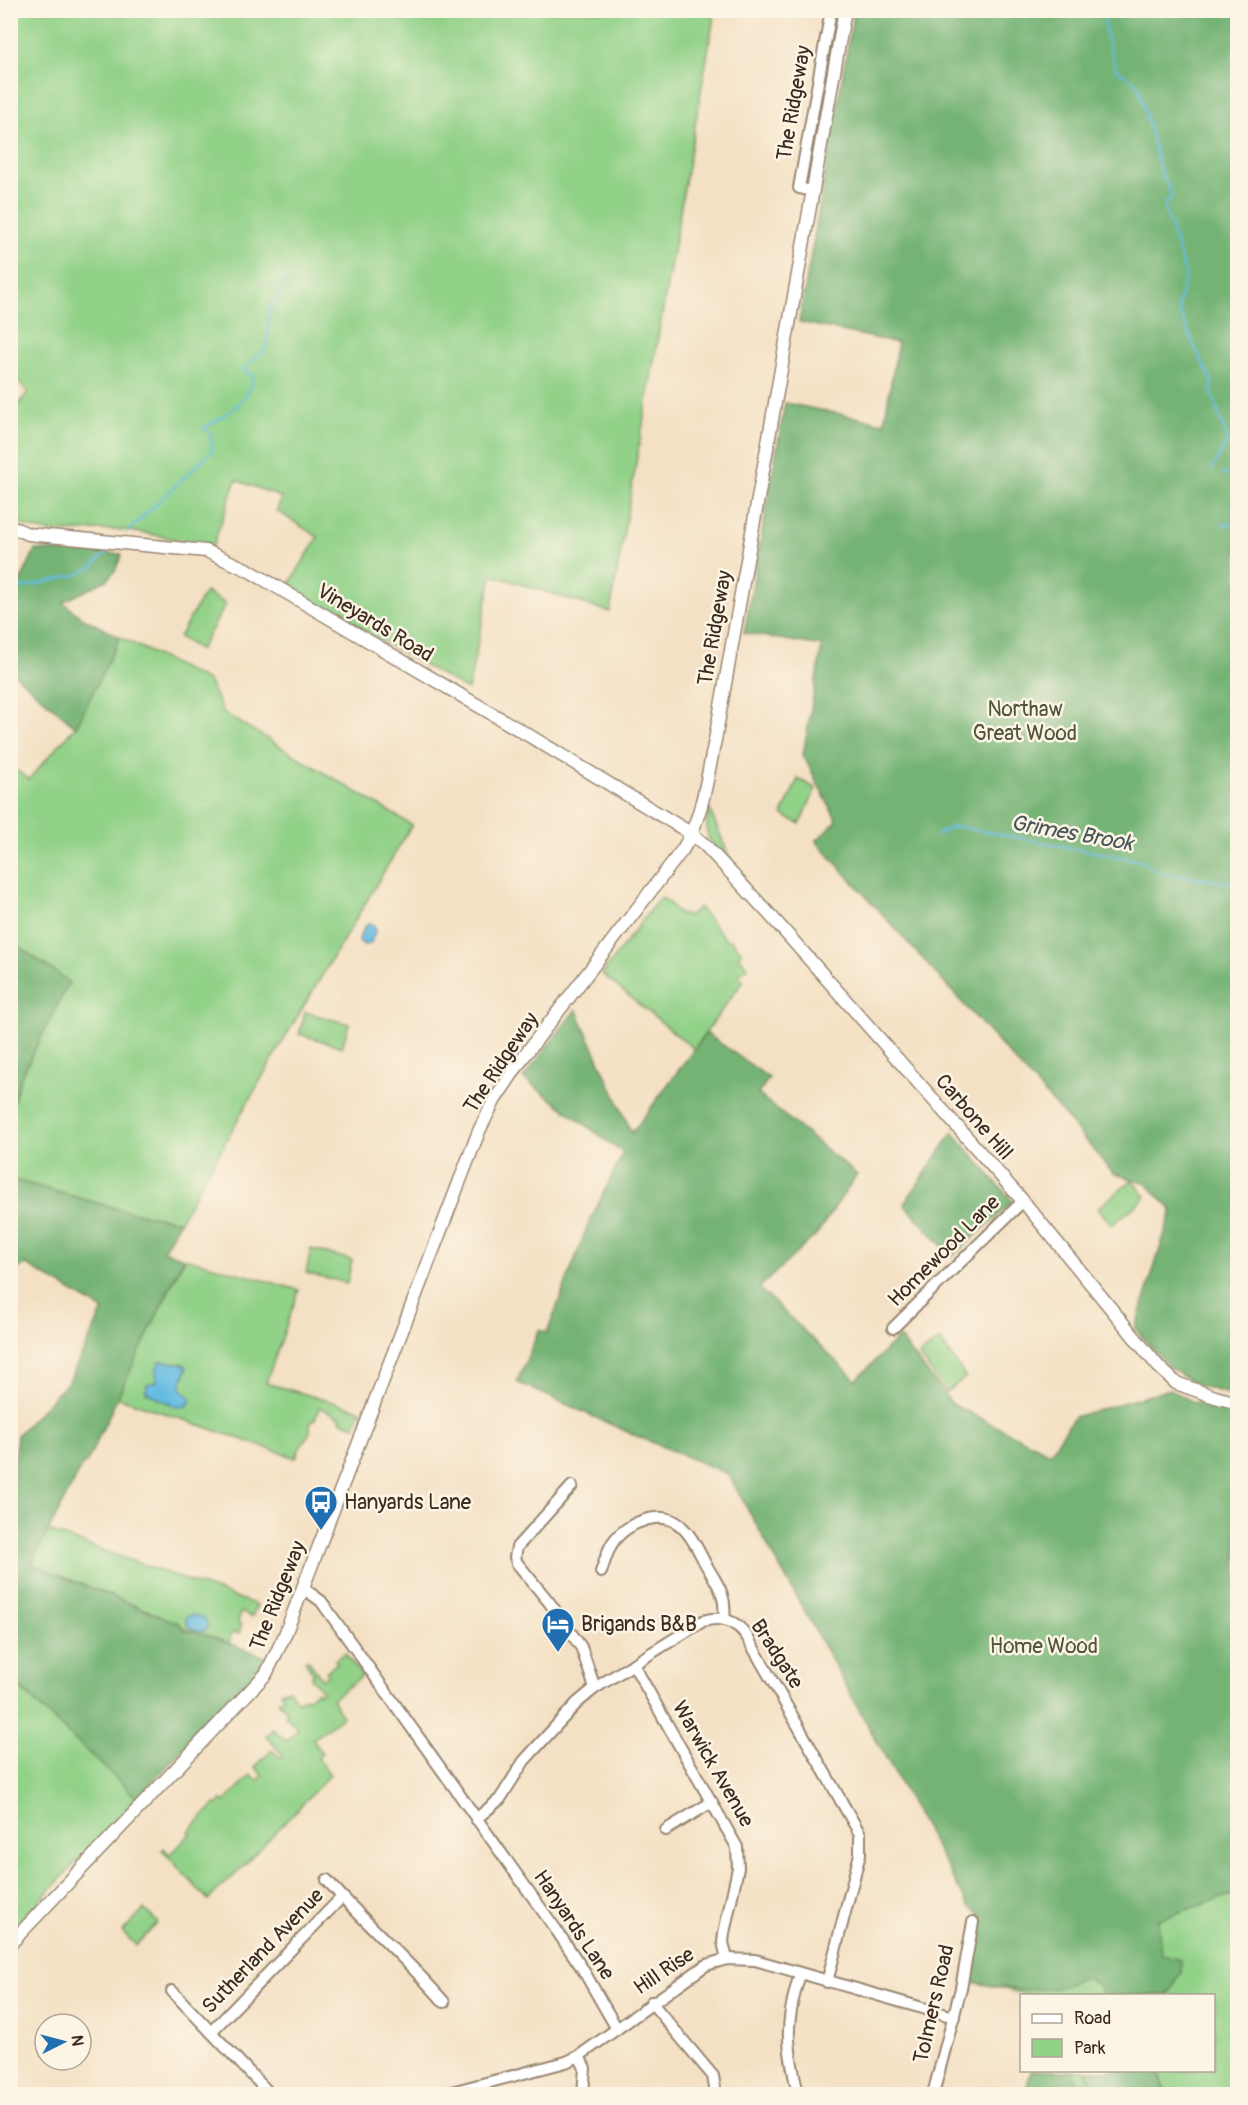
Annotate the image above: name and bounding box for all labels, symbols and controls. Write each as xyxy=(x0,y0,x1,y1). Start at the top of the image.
street label: The Ridgeway xyxy=(771,43,817,163)
street label: The Ridgeway xyxy=(692,568,738,688)
street label: Vineyards Road xyxy=(312,577,438,669)
park label: Northaw Great Wood xyxy=(973,696,1077,747)
water label: Grimes Brook xyxy=(1009,808,1137,858)
street label: The Ridgeway xyxy=(457,1007,545,1119)
street label: Carbone Hill xyxy=(929,1068,1019,1166)
street label: Homewood Lane xyxy=(882,1189,1006,1313)
bus stop icon: Hanyards Lane xyxy=(303,1484,339,1531)
place label: Hanyards Lane xyxy=(344,1489,472,1516)
street label: The Ridgeway xyxy=(244,1537,312,1655)
hotel icon: Brigands B&B xyxy=(540,1606,576,1653)
place label: Brigands B&B xyxy=(581,1611,697,1638)
street label: Bradgate xyxy=(744,1614,810,1695)
park label: Home Wood xyxy=(990,1633,1098,1660)
street label: Warwick Avenue xyxy=(666,1696,760,1833)
street label: Hanyards Lane xyxy=(527,1865,621,1986)
street label: Sutherland Avenue xyxy=(196,1882,330,2020)
street label: Hill Rise xyxy=(629,1941,700,2001)
street label: Tolmers Road xyxy=(907,1942,961,2066)
legend xyxy=(1020,1994,1215,2072)
text: Road xyxy=(1074,2007,1111,2030)
north arrow xyxy=(33,2012,93,2072)
text: N xyxy=(66,2034,87,2047)
text: Park xyxy=(1074,2037,1106,2060)

